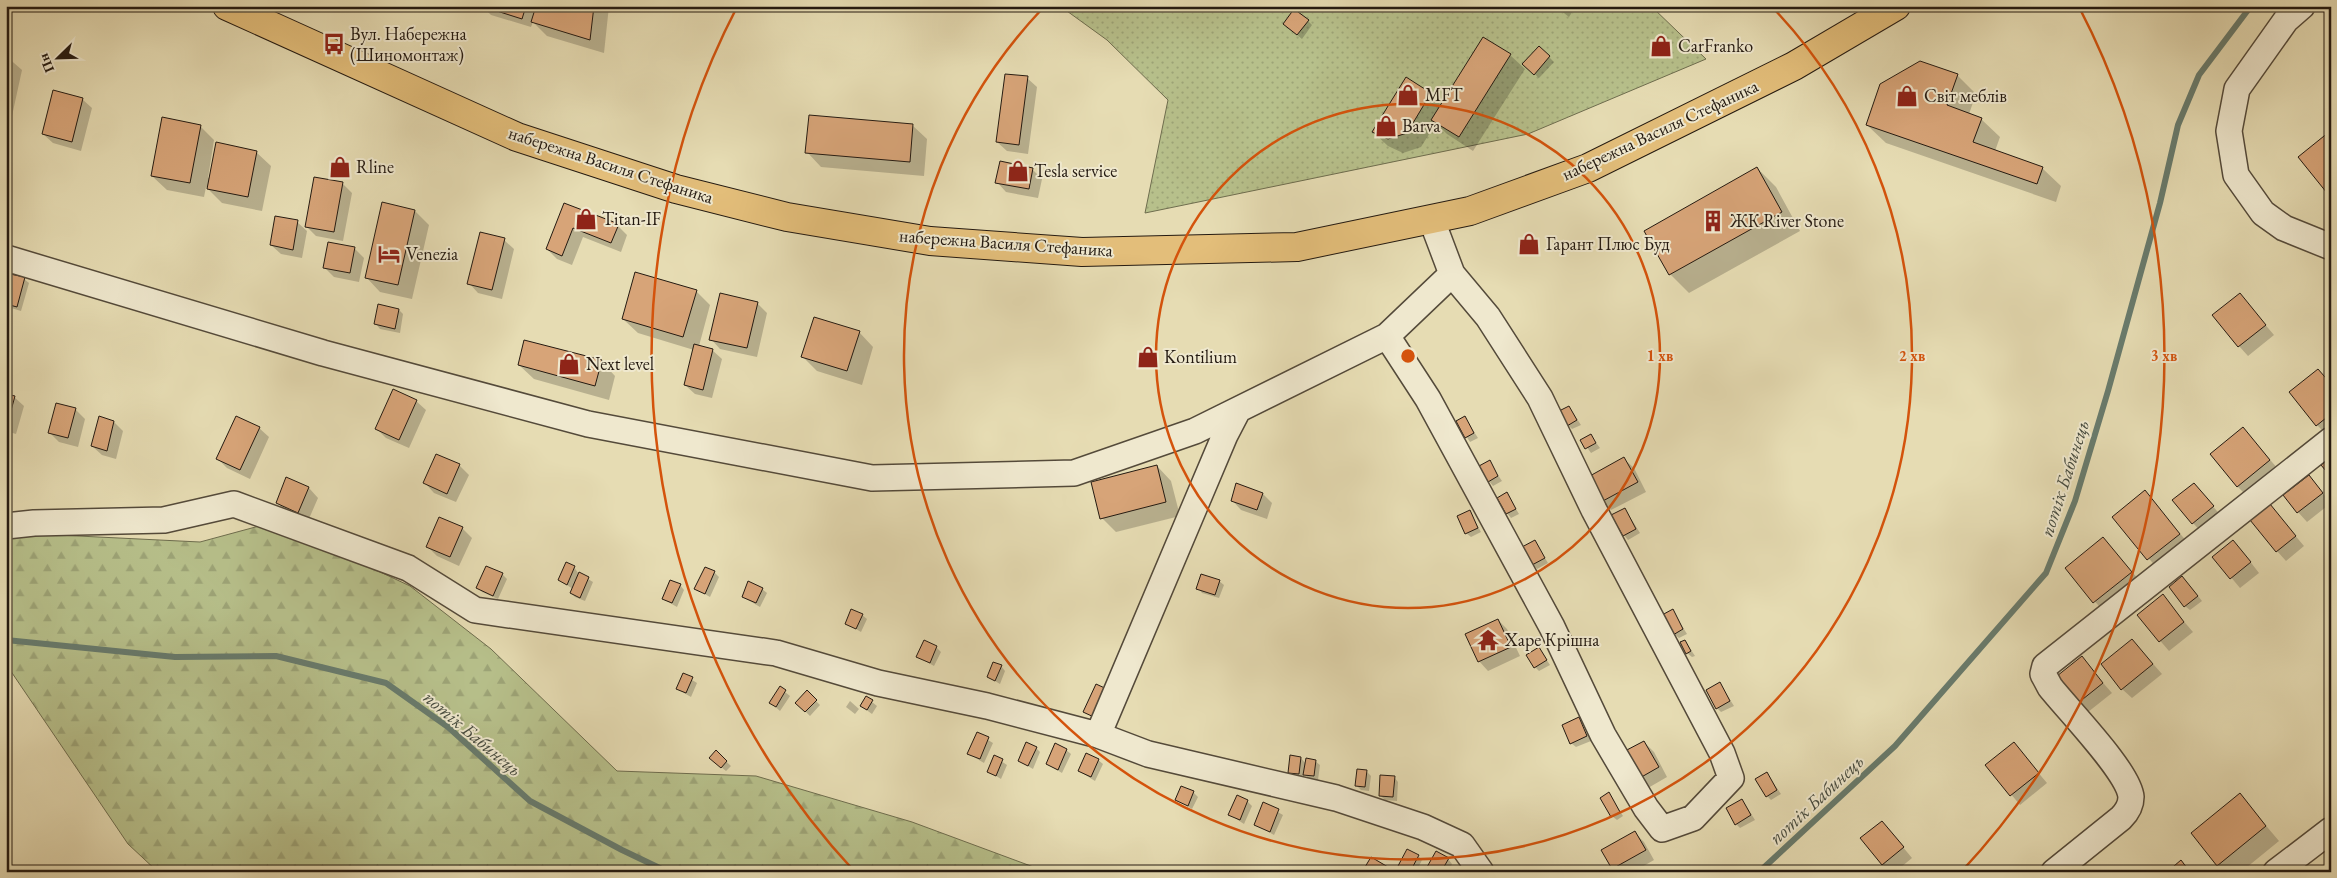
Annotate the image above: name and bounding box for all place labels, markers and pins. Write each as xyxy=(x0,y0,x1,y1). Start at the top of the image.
place label: Вул. Набережна (Шиномонтаж) xyxy=(350,22,468,66)
bus stop icon: Вул. Набережна (Шиномонтаж) xyxy=(321,31,347,57)
shop icon: CarFranko xyxy=(1648,33,1674,59)
place label: CarFranko xyxy=(1678,34,1753,57)
shop icon: MFT xyxy=(1395,82,1421,108)
place label: MFT xyxy=(1425,83,1463,106)
shop icon: Світ меблів xyxy=(1894,83,1920,109)
place label: Світ меблів xyxy=(1924,84,2007,107)
shop icon: Barva xyxy=(1373,113,1399,139)
place label: Barva xyxy=(1402,114,1441,137)
shop icon: Rline xyxy=(327,154,353,180)
place label: Rline xyxy=(356,155,394,178)
shop icon: Tesla service xyxy=(1005,158,1031,184)
place label: Tesla service xyxy=(1034,159,1117,182)
shop icon: Titan-IF xyxy=(573,206,599,232)
place label: Titan-IF xyxy=(602,207,661,230)
building icon: ЖК River Stone xyxy=(1700,208,1726,234)
place label: ЖК River Stone xyxy=(1729,209,1844,232)
shop icon: Гарант Плюс Буд xyxy=(1516,231,1542,257)
place label: Гарант Плюс Буд xyxy=(1546,232,1670,255)
hotel icon: Venezia xyxy=(376,241,402,267)
place label: Venezia xyxy=(406,242,459,265)
shop icon: Kontilium xyxy=(1135,344,1161,370)
place label: Kontilium xyxy=(1164,345,1237,368)
centre of rings xyxy=(1399,347,1417,365)
shop icon: Next level xyxy=(556,351,582,377)
place label: Next level xyxy=(586,352,654,375)
temple icon: Харе Крішна xyxy=(1475,627,1501,653)
place label: Харе Крішна xyxy=(1504,628,1600,651)

